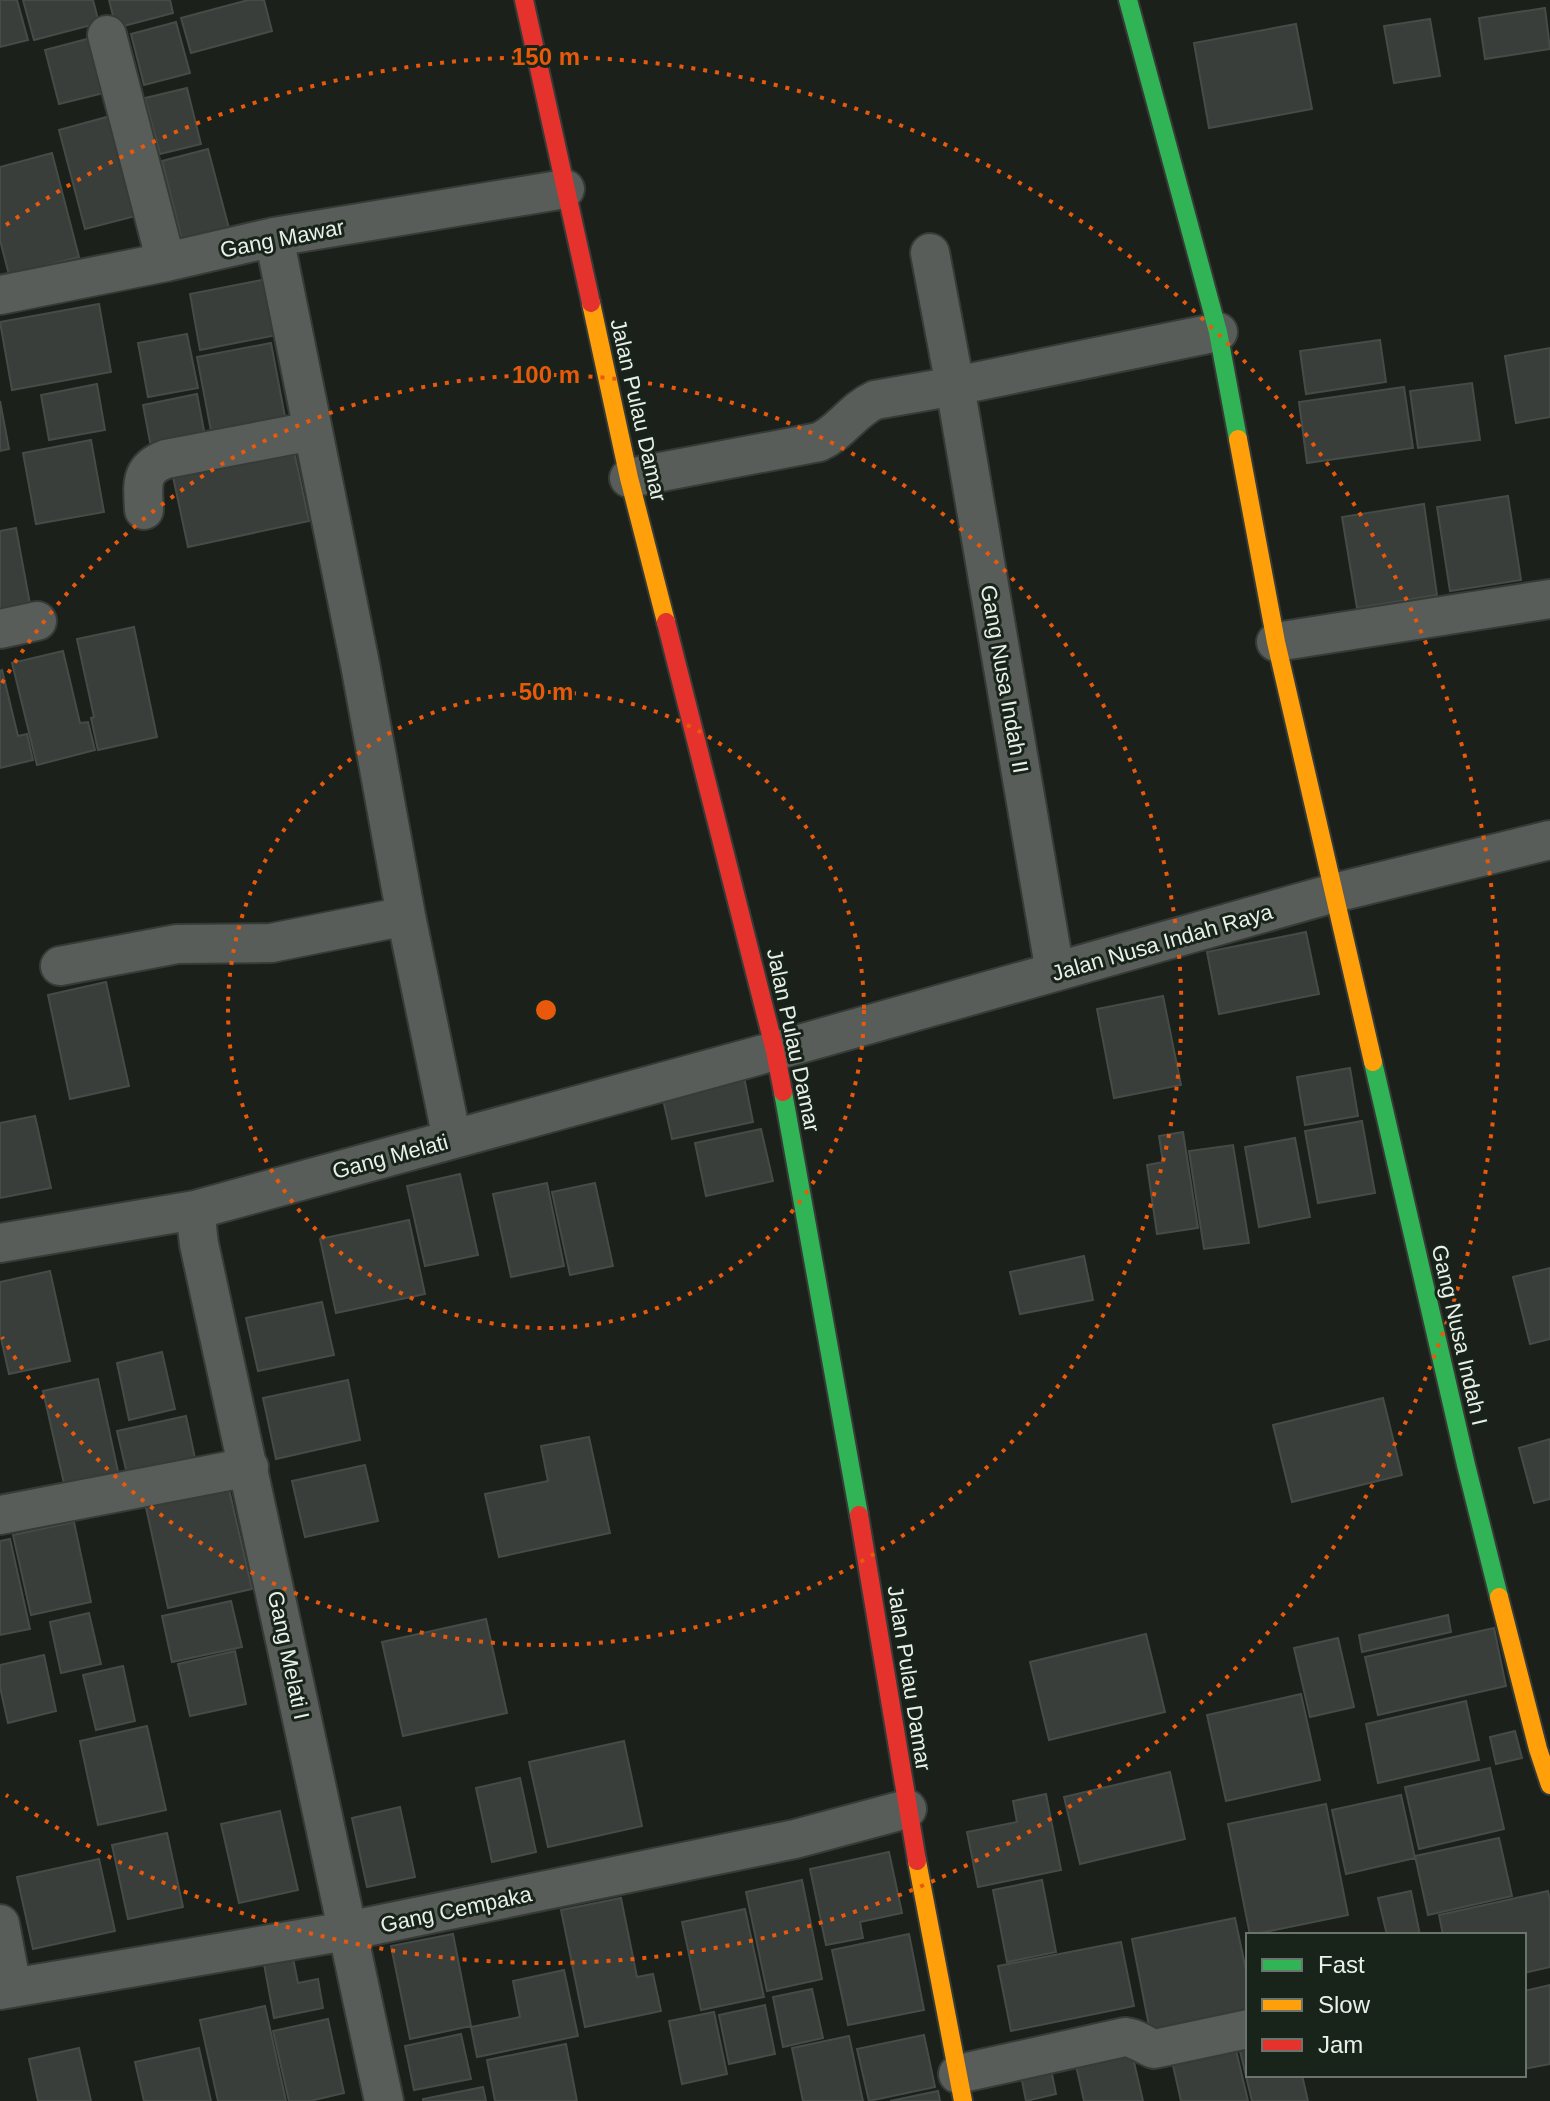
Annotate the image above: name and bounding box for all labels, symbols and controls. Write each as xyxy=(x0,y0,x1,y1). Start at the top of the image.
text: 150 m xyxy=(512,43,580,70)
street label: Gang Mawar xyxy=(218,214,346,263)
street label: Jalan Pulau Damar xyxy=(605,316,672,504)
text: 100 m xyxy=(512,361,580,388)
street label: Gang Nusa Indah II xyxy=(976,583,1033,775)
text: 50 m xyxy=(519,678,573,705)
street label: Jalan Nusa Indah Raya xyxy=(1049,899,1276,986)
street label: Jalan Pulau Damar xyxy=(762,946,825,1134)
centre of rings xyxy=(532,996,560,1024)
street label: Gang Melati xyxy=(330,1129,451,1184)
street label: Gang Nusa Indah I xyxy=(1427,1242,1492,1428)
street label: Jalan Pulau Damar xyxy=(883,1584,936,1772)
street label: Gang Melati I xyxy=(263,1589,314,1722)
street label: Gang Cempaka xyxy=(378,1881,535,1938)
legend xyxy=(1246,1933,1526,2077)
text: Fast xyxy=(1318,1951,1365,1978)
text: Slow xyxy=(1318,1991,1371,2018)
text: Jam xyxy=(1318,2031,1363,2058)

